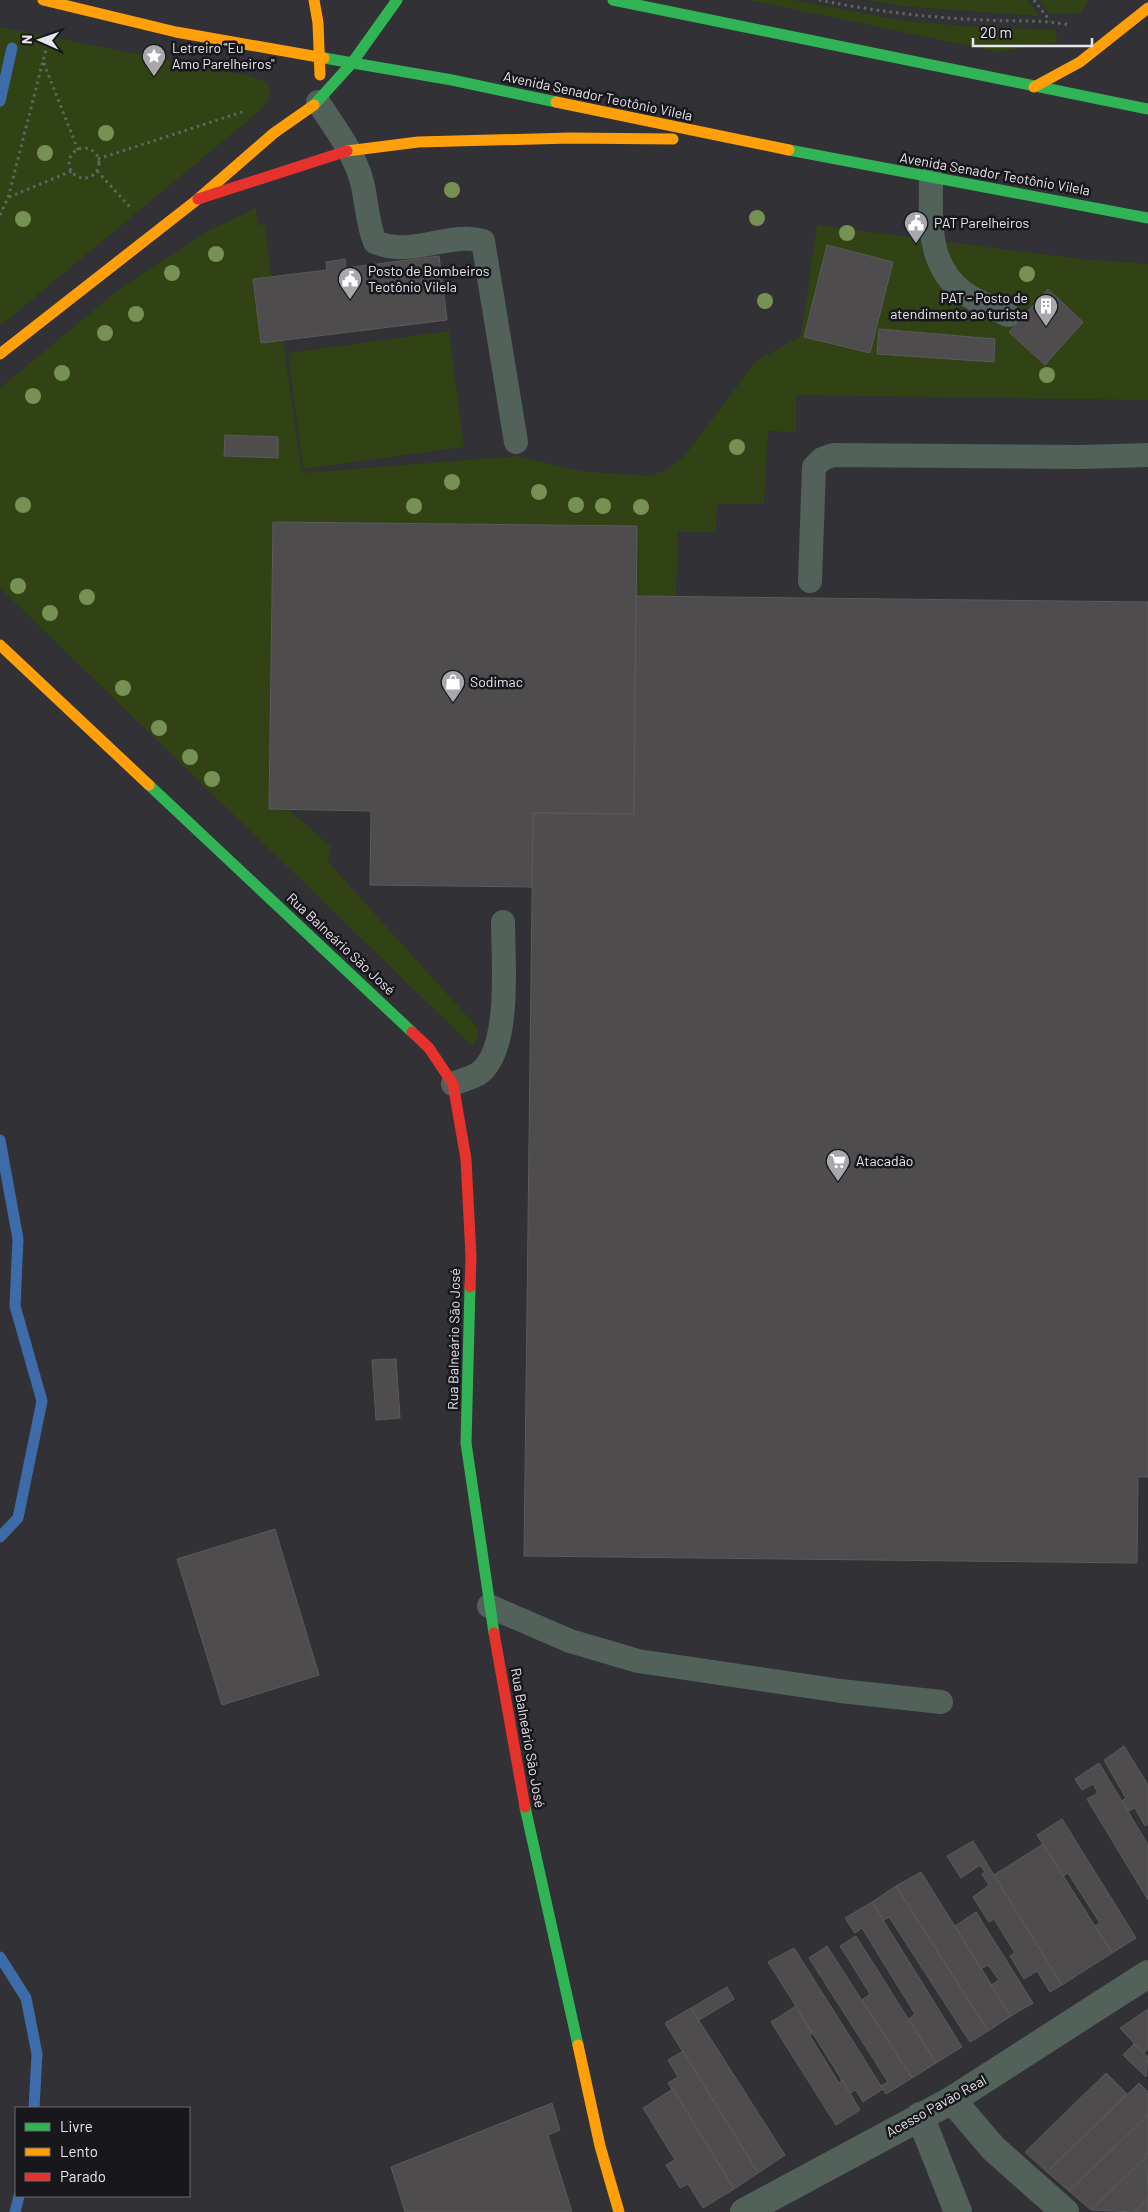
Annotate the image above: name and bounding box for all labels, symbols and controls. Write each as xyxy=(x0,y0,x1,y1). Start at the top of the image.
north arrow xyxy=(15,15,65,65)
scale bar xyxy=(973,15,1092,47)
text: 20 m xyxy=(980,23,1012,41)
text: N xyxy=(18,35,35,44)
place label: Letreiro "Eu Amo Parelheiros" xyxy=(172,39,275,72)
place icon: Letreiro "Eu Amo Parelheiros" xyxy=(141,43,167,77)
street label: Avenida Senador Teotônio Vilela xyxy=(502,67,694,124)
street label: Avenida Senador Teotônio Vilela xyxy=(899,148,1092,199)
public building icon: PAT Parelheiros xyxy=(903,210,929,244)
place label: PAT Parelheiros xyxy=(934,214,1030,231)
place label: Posto de Bombeiros Teotônio Vilela xyxy=(368,262,490,295)
public building icon: Posto de Bombeiros Teotônio Vilela xyxy=(337,266,363,300)
place label: PAT - Posto de atendimento ao turista xyxy=(890,289,1028,322)
building icon: PAT - Posto de atendimento ao turista xyxy=(1033,293,1059,327)
shop icon: Sodimac xyxy=(440,669,466,703)
place label: Sodimac xyxy=(470,673,523,690)
street label: Rua Balneário São José xyxy=(284,889,399,998)
supermarket icon: Atacadão xyxy=(825,1148,851,1182)
place label: Atacadão xyxy=(856,1152,913,1169)
street label: Rua Balneário São José xyxy=(444,1268,463,1410)
street label: Rua Balneário São José xyxy=(508,1667,549,1809)
street label: Acesso Pavão Real xyxy=(883,2071,989,2140)
legend xyxy=(15,2107,190,2197)
text: Livre xyxy=(60,2117,93,2135)
text: Lento xyxy=(60,2142,98,2160)
text: Parado xyxy=(60,2167,106,2185)

